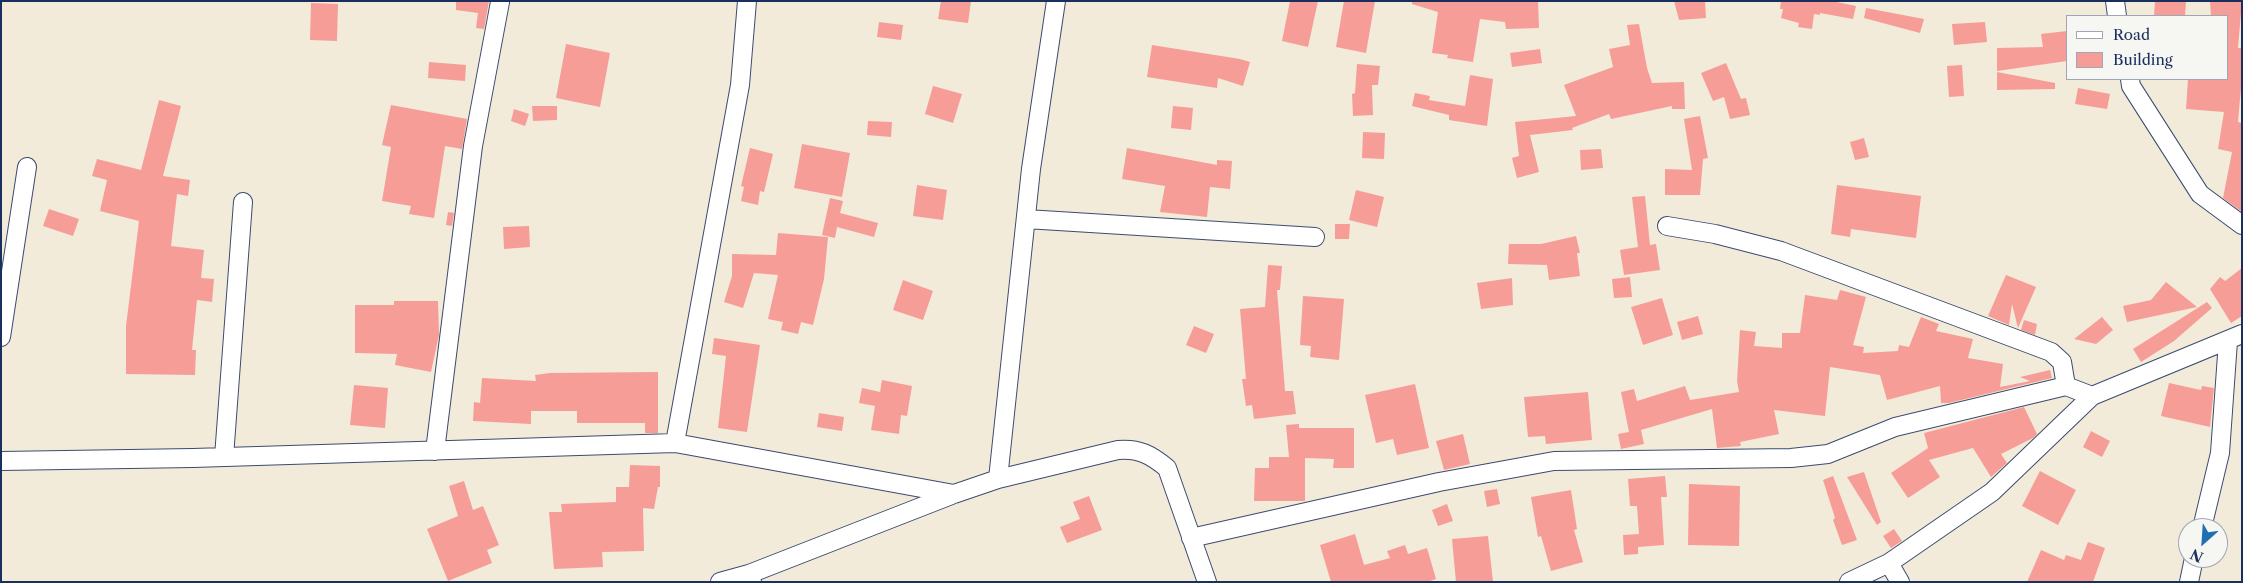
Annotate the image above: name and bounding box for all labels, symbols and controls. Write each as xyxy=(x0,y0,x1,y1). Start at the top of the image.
legend xyxy=(2066,15,2228,80)
text: Road xyxy=(2113,25,2150,44)
text: Building xyxy=(2113,50,2173,69)
north arrow xyxy=(2178,518,2228,568)
text: N xyxy=(2187,545,2206,566)

